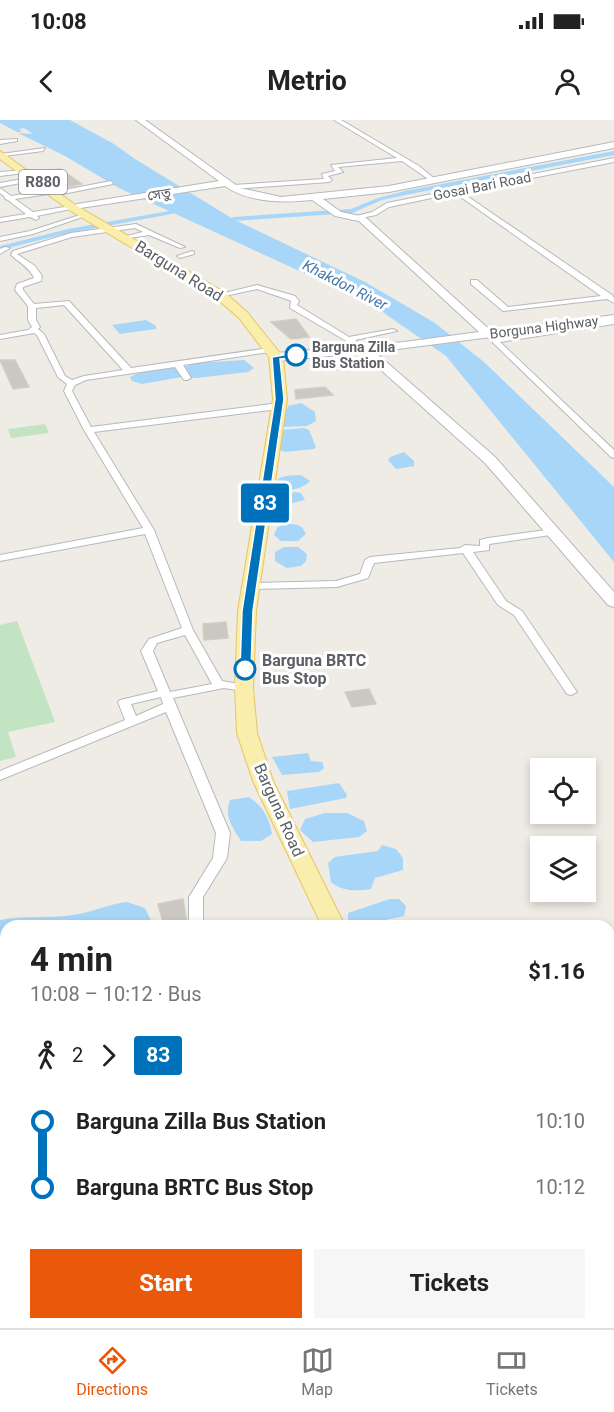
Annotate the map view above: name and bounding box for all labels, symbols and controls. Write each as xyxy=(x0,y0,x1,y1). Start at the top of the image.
text: 10:08 xyxy=(30,9,87,34)
icon: back xyxy=(30,65,63,98)
text: Metrio xyxy=(267,65,347,97)
icon: person xyxy=(551,65,584,98)
street label: Gosai Bari Road xyxy=(432,169,532,203)
road number: R880 xyxy=(19,170,67,194)
street label: সেতু xyxy=(146,184,173,205)
street label: Barguna Road xyxy=(132,236,226,306)
water label: Khakdon River xyxy=(300,256,391,315)
street label: Borguna Highway xyxy=(489,312,600,342)
place label: Barguna Zilla Bus Station xyxy=(312,339,396,371)
marker: Barguna Zilla Bus Station xyxy=(285,344,307,366)
line badge: 83 xyxy=(238,484,292,523)
text: 83 xyxy=(253,491,277,515)
place label: Barguna BRTC Bus Stop xyxy=(262,651,366,688)
marker: Barguna BRTC Bus Stop xyxy=(234,658,256,680)
map controls xyxy=(530,758,596,902)
button: locate xyxy=(530,758,596,824)
street label: Barguna Road xyxy=(250,760,308,860)
button: layers xyxy=(530,836,596,902)
text: 4 min xyxy=(30,940,113,979)
text: $1.16 xyxy=(528,959,585,984)
text: 10:08 – 10:12 · Bus xyxy=(30,982,202,1006)
icon: walk xyxy=(30,1039,63,1072)
icon: forward xyxy=(92,1039,125,1072)
text: 2 xyxy=(72,1043,83,1067)
text: 83 xyxy=(146,1043,170,1067)
text: Barguna Zilla Bus Station xyxy=(76,1109,326,1134)
text: 10:10 xyxy=(535,1109,585,1133)
text: Barguna BRTC Bus Stop xyxy=(76,1175,313,1200)
text: 10:12 xyxy=(535,1175,585,1199)
button: Start xyxy=(30,1249,302,1318)
button: Tickets xyxy=(314,1249,585,1318)
tab: Directions xyxy=(76,1344,148,1399)
tab: Map xyxy=(301,1344,334,1399)
tab: Tickets xyxy=(486,1344,538,1399)

